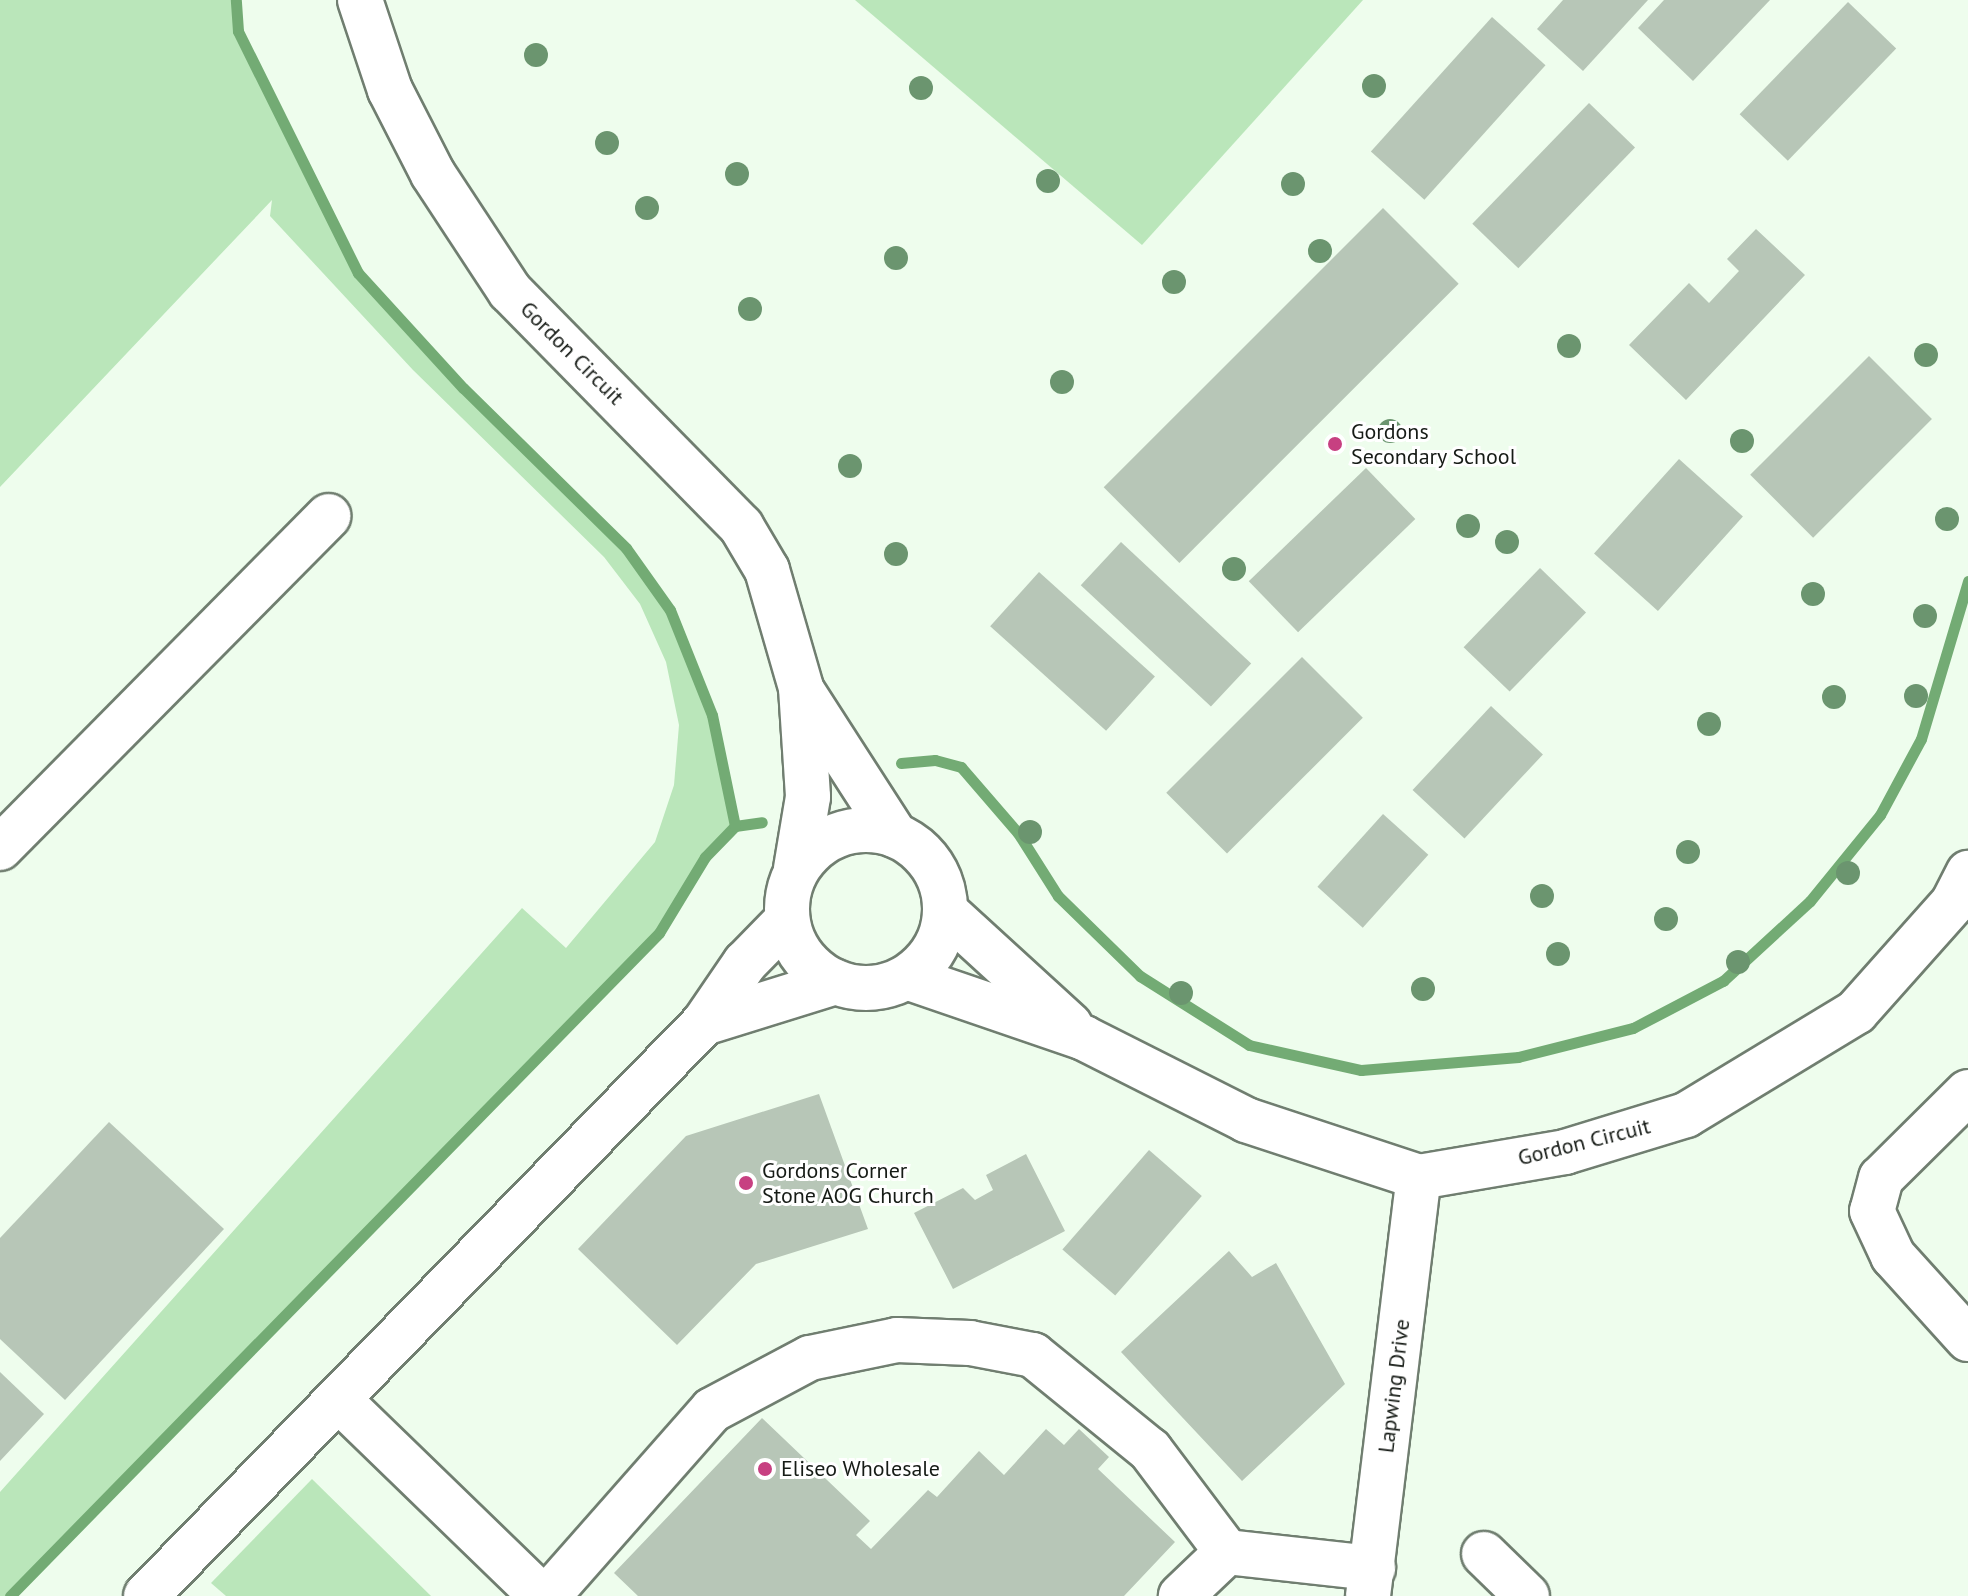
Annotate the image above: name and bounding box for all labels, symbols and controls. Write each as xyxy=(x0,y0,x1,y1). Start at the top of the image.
street label: Gordon Circuit xyxy=(515,296,629,410)
place label: Gordons Secondary School xyxy=(1351,418,1517,470)
marker: Gordons Secondary School xyxy=(1326,435,1344,453)
street label: Gordon Circuit xyxy=(1515,1113,1653,1171)
place label: Gordons Corner Stone AOG Church xyxy=(762,1157,934,1208)
marker: Gordons Corner Stone AOG Church xyxy=(737,1174,755,1192)
street label: Lapwing Drive xyxy=(1373,1318,1415,1454)
place label: Eliseo Wholesale xyxy=(781,1456,940,1482)
marker: Eliseo Wholesale xyxy=(756,1460,774,1478)

